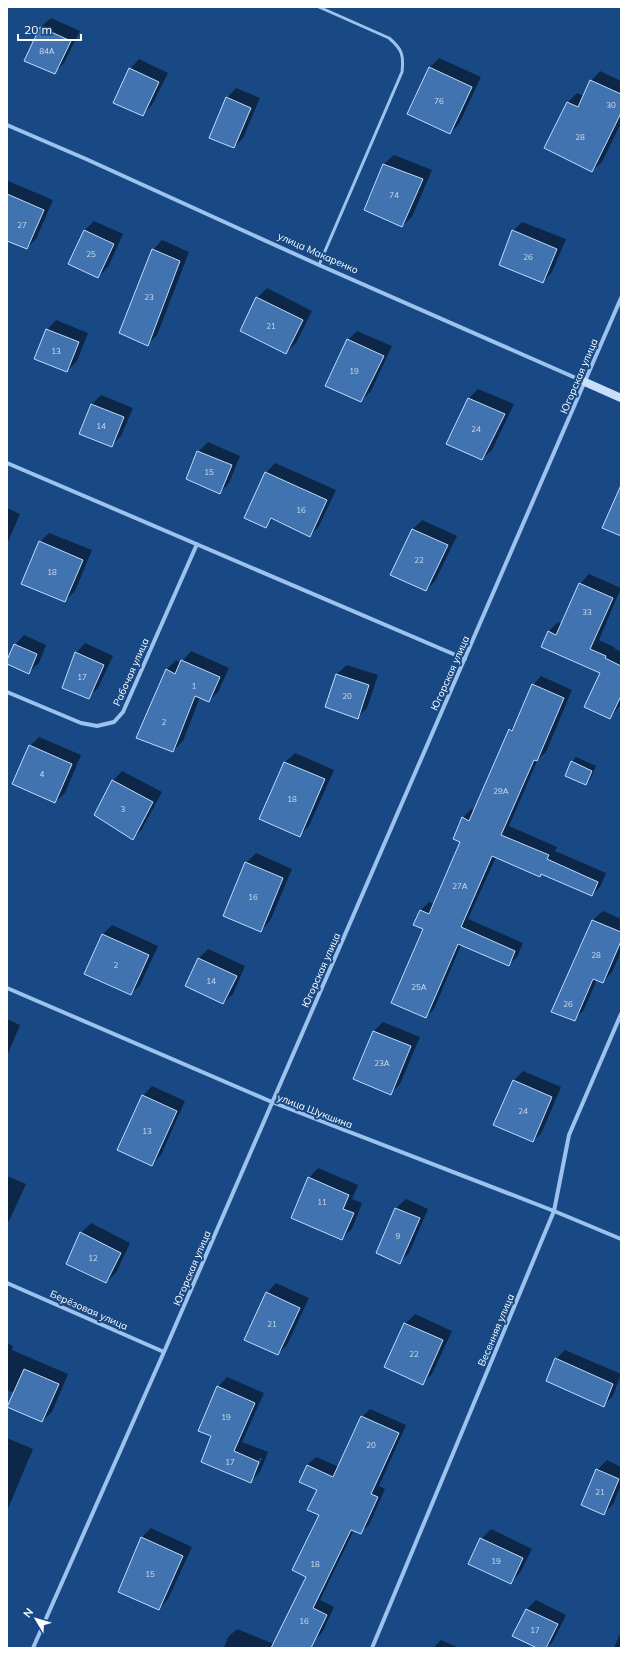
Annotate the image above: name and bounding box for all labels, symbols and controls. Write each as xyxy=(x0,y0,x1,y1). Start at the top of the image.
scale bar xyxy=(18,16,81,42)
text: 20 m xyxy=(24,22,52,37)
house number: 84А xyxy=(39,46,55,56)
house number: 76 xyxy=(434,96,444,106)
house number: 30 xyxy=(606,100,616,110)
house number: 28 xyxy=(575,132,585,142)
house number: 74 xyxy=(389,190,399,200)
house number: 27 xyxy=(17,220,27,230)
street label: улица Макаренко xyxy=(276,229,360,277)
house number: 25 xyxy=(86,249,96,259)
house number: 26 xyxy=(523,252,533,262)
house number: 23 xyxy=(144,292,154,302)
house number: 21 xyxy=(266,321,276,331)
street label: Югорская улица xyxy=(557,336,601,416)
house number: 13 xyxy=(51,346,61,356)
house number: 19 xyxy=(349,366,359,376)
house number: 14 xyxy=(96,421,106,431)
house number: 24 xyxy=(471,424,481,434)
house number: 15 xyxy=(204,467,214,477)
house number: 16 xyxy=(296,505,306,515)
house number: 22 xyxy=(414,555,424,565)
house number: 18 xyxy=(47,567,57,577)
house number: 33 xyxy=(582,607,592,617)
street label: Югорская улица xyxy=(428,634,472,712)
street label: Рабочая улица xyxy=(110,636,152,708)
house number: 17 xyxy=(77,672,87,682)
house number: 1 xyxy=(192,681,197,691)
house number: 20 xyxy=(342,691,352,701)
house number: 2 xyxy=(162,717,167,727)
house number: 4 xyxy=(40,769,45,779)
house number: 29А xyxy=(493,786,509,796)
house number: 18 xyxy=(287,794,297,804)
house number: 3 xyxy=(121,804,126,814)
house number: 27А xyxy=(452,881,468,891)
house number: 16 xyxy=(248,892,258,902)
street label: Югорская улица xyxy=(299,931,343,1009)
house number: 28 xyxy=(591,950,601,960)
house number: 2 xyxy=(114,960,119,970)
house number: 14 xyxy=(206,976,216,986)
house number: 25А xyxy=(411,982,427,992)
house number: 26 xyxy=(563,999,573,1009)
house number: 23А xyxy=(374,1058,390,1068)
street label: улица Шукшина xyxy=(276,1091,354,1131)
house number: 24 xyxy=(518,1106,528,1116)
house number: 13 xyxy=(142,1126,152,1136)
house number: 11 xyxy=(317,1197,327,1207)
street label: Югорская улица xyxy=(170,1228,214,1308)
house number: 9 xyxy=(396,1231,401,1241)
house number: 12 xyxy=(88,1253,98,1263)
street label: Берёзовая улица xyxy=(48,1287,130,1333)
street label: Весенняя улица xyxy=(475,1292,517,1368)
house number: 21 xyxy=(267,1319,277,1329)
house number: 22 xyxy=(409,1349,419,1359)
house number: 19 xyxy=(221,1412,231,1422)
house number: 20 xyxy=(366,1440,376,1450)
house number: 17 xyxy=(225,1457,235,1467)
house number: 21 xyxy=(595,1487,605,1497)
house number: 19 xyxy=(491,1556,501,1566)
house number: 18 xyxy=(310,1559,320,1569)
house number: 15 xyxy=(145,1569,155,1579)
north arrow xyxy=(16,1599,56,1639)
text: N xyxy=(20,1605,36,1620)
house number: 16 xyxy=(299,1616,309,1626)
house number: 17 xyxy=(530,1625,540,1635)

